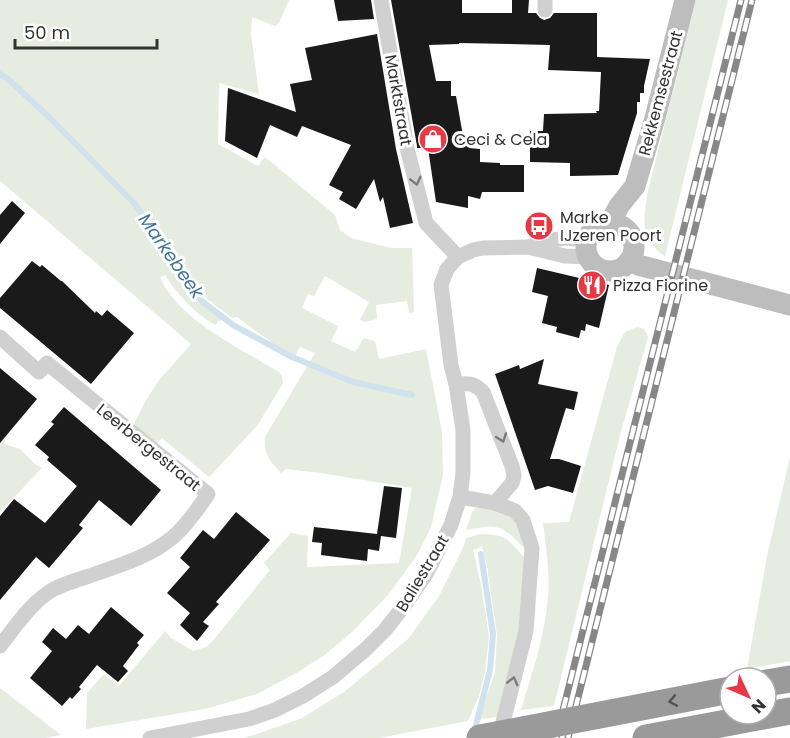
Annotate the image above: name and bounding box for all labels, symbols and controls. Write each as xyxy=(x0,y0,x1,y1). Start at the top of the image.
scale bar xyxy=(15,12,158,50)
text: 50 m xyxy=(24,20,70,45)
street label: Rekkemsestraat xyxy=(633,28,688,158)
street label: Marktstraat xyxy=(379,53,418,148)
shop icon: Ceci & Cela xyxy=(417,123,449,155)
place label: Ceci & Cela xyxy=(454,128,547,151)
one-way arrow xyxy=(408,176,421,186)
place label: Marke IJzeren Poort xyxy=(560,206,662,247)
water label: Markebeek xyxy=(133,208,210,304)
bus stop icon: Marke IJzeren Poort xyxy=(523,210,555,242)
restaurant icon: Pizza Fiorine xyxy=(576,269,608,301)
place label: Pizza Fiorine xyxy=(613,274,708,297)
street label: Leerbergestraat xyxy=(92,398,206,497)
one-way arrow xyxy=(494,433,507,443)
street label: Baliestraat xyxy=(390,530,455,616)
north arrow xyxy=(718,666,778,726)
one-way arrow xyxy=(506,676,519,686)
one-way arrow xyxy=(668,694,678,707)
text: N xyxy=(746,694,771,718)

